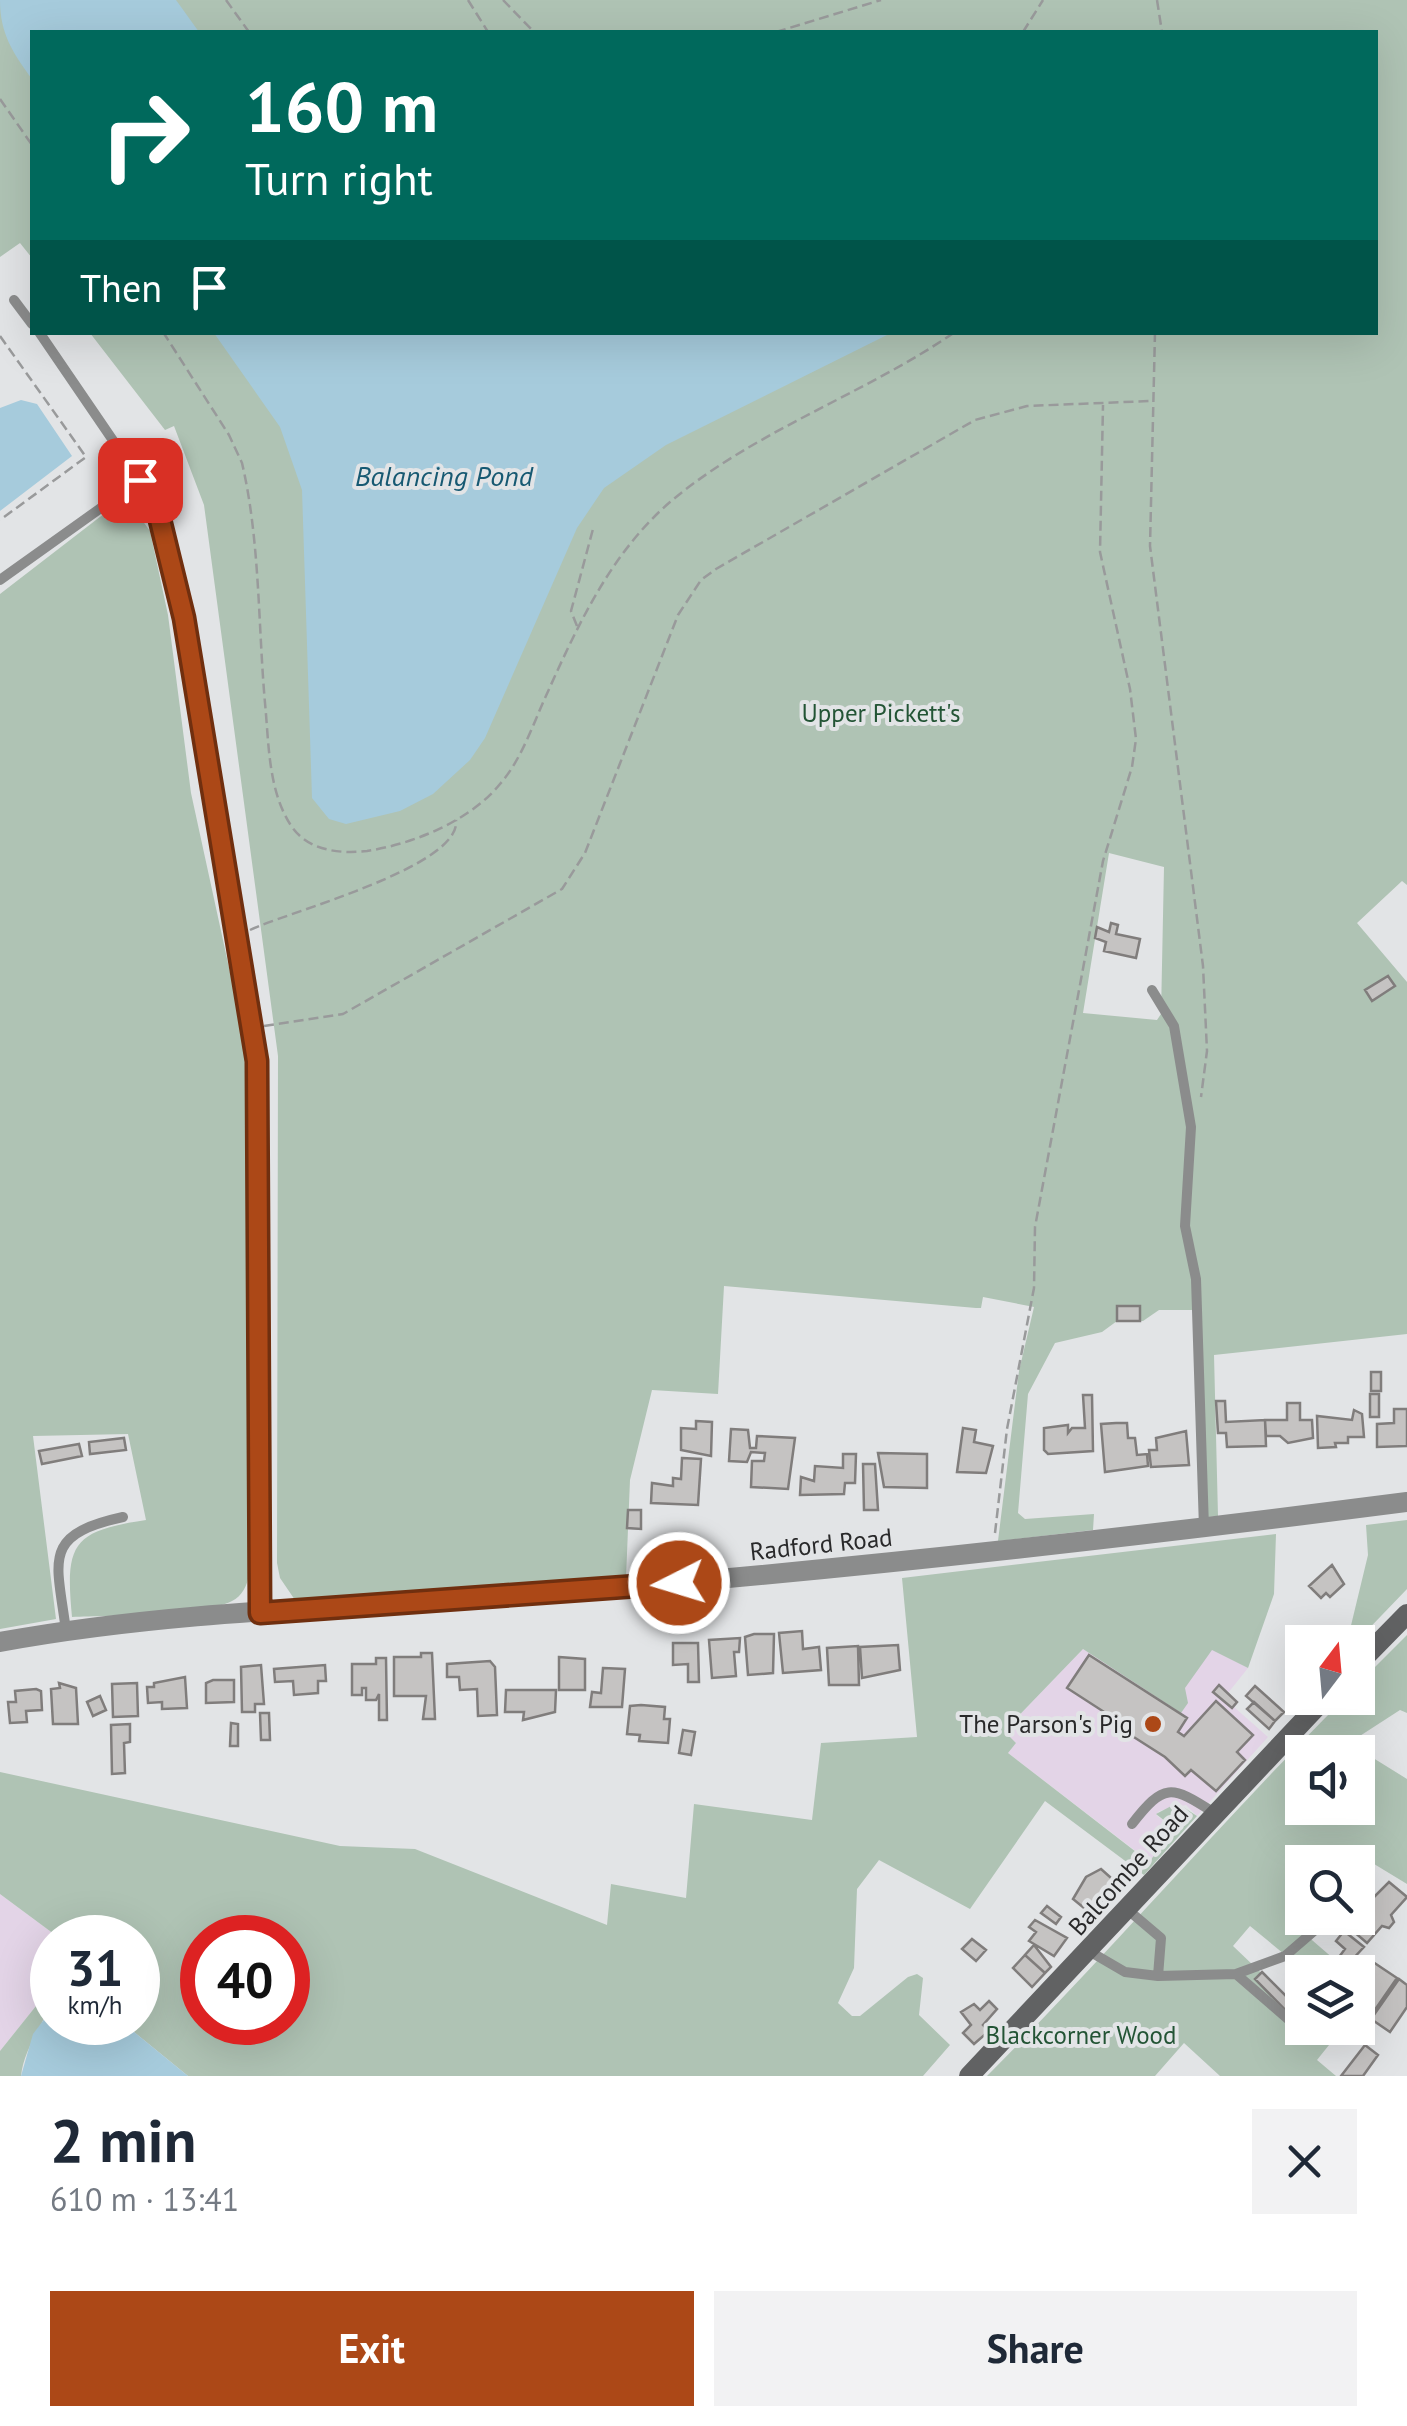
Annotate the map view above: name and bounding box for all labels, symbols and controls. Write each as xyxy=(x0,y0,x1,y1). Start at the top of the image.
text: 160 m xyxy=(245,61,438,151)
icon: right xyxy=(80,70,210,200)
text: Turn right xyxy=(245,149,433,207)
icon: arrive xyxy=(182,260,237,315)
text: Then xyxy=(80,263,162,312)
pin xyxy=(98,438,183,523)
icon: arrive xyxy=(113,453,168,508)
water label: Balancing Pond xyxy=(355,457,534,494)
park label: Upper Pickett's xyxy=(802,697,960,729)
street label: Radford Road xyxy=(748,1521,894,1567)
position arrow xyxy=(627,1531,731,1635)
north arrow xyxy=(1285,1625,1375,1715)
map controls xyxy=(1285,1625,1375,2045)
place label: The Parson's Pig xyxy=(959,1708,1133,1740)
marker: The Parson's Pig xyxy=(1142,1713,1164,1735)
button: sound xyxy=(1285,1735,1375,1825)
street label: Balcombe Road xyxy=(1061,1798,1195,1942)
button: search xyxy=(1285,1845,1375,1935)
speed limit sign: 40 xyxy=(180,1915,310,2045)
text: 31 xyxy=(67,1935,123,2000)
button: layers xyxy=(1285,1955,1375,2045)
text: km/h xyxy=(68,1989,122,2021)
park label: Blackcorner Wood xyxy=(986,2019,1176,2051)
text: 2 min xyxy=(50,2101,196,2179)
button: close xyxy=(1252,2109,1357,2214)
text: 610 m · 13:41 xyxy=(50,2178,239,2220)
button: Exit xyxy=(50,2291,694,2406)
button: Share xyxy=(714,2291,1357,2406)

